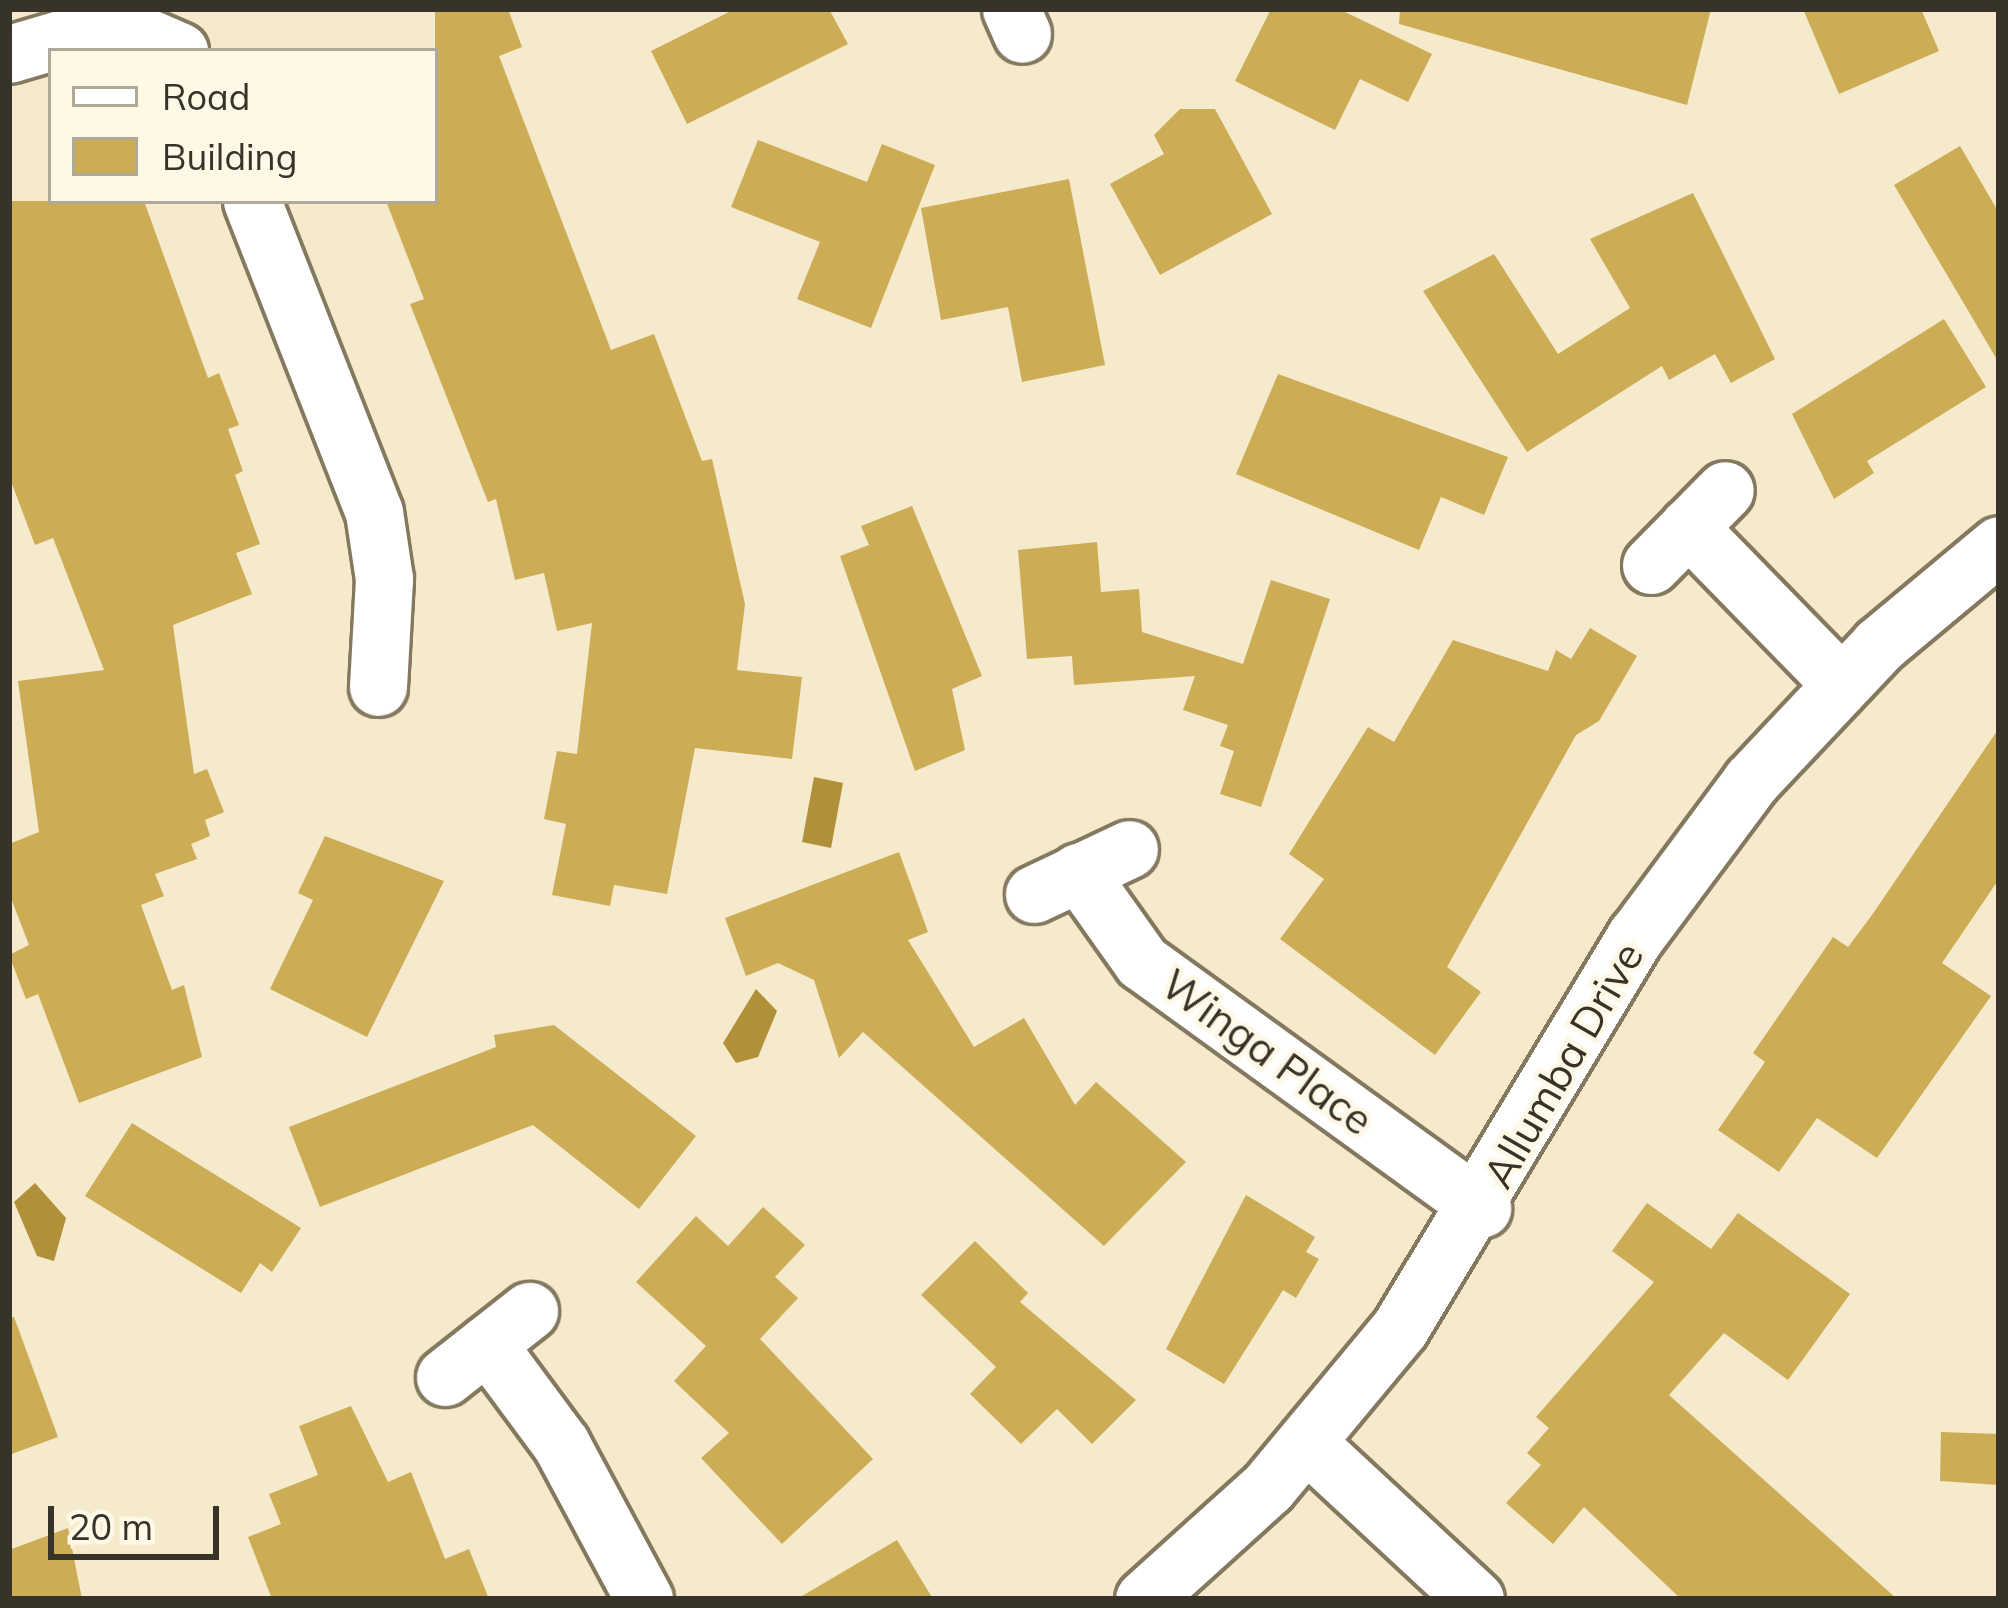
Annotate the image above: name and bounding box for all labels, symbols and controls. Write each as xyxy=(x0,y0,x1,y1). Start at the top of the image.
legend xyxy=(48,48,438,204)
text: Road xyxy=(162,74,250,119)
text: Building xyxy=(162,134,297,179)
street label: Allumba Drive xyxy=(1472,933,1654,1197)
street label: Winga Place xyxy=(1152,959,1382,1145)
scale bar xyxy=(54,1482,225,1556)
text: 20 m xyxy=(69,1504,153,1549)

